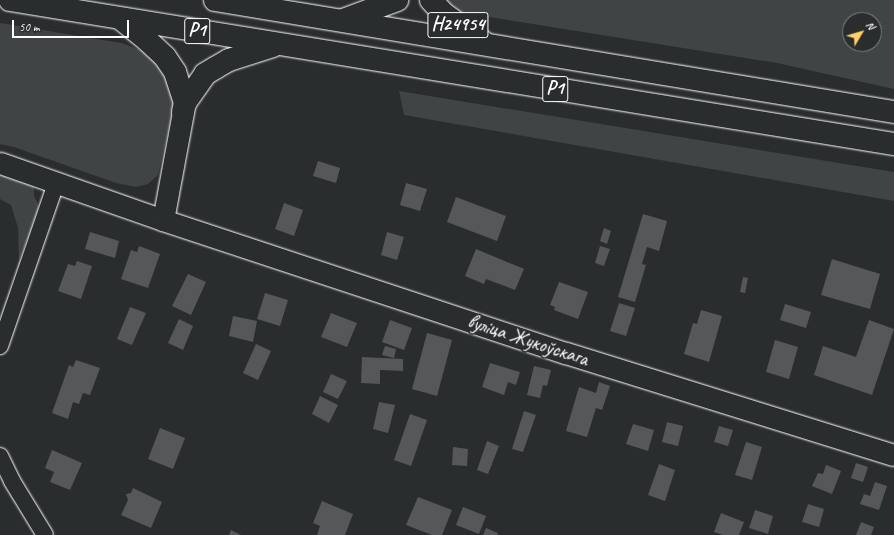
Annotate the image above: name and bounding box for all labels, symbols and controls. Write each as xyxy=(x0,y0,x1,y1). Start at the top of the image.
road number: Н24954 xyxy=(427,8,489,42)
scale bar xyxy=(14,12,131,38)
north arrow xyxy=(842,12,882,52)
road number: Р1 xyxy=(184,14,210,48)
text: N xyxy=(863,18,878,32)
text: 50 m xyxy=(19,19,39,35)
road number: Р1 xyxy=(542,72,568,106)
street label: вуліца Жукоўскага xyxy=(465,309,591,371)

